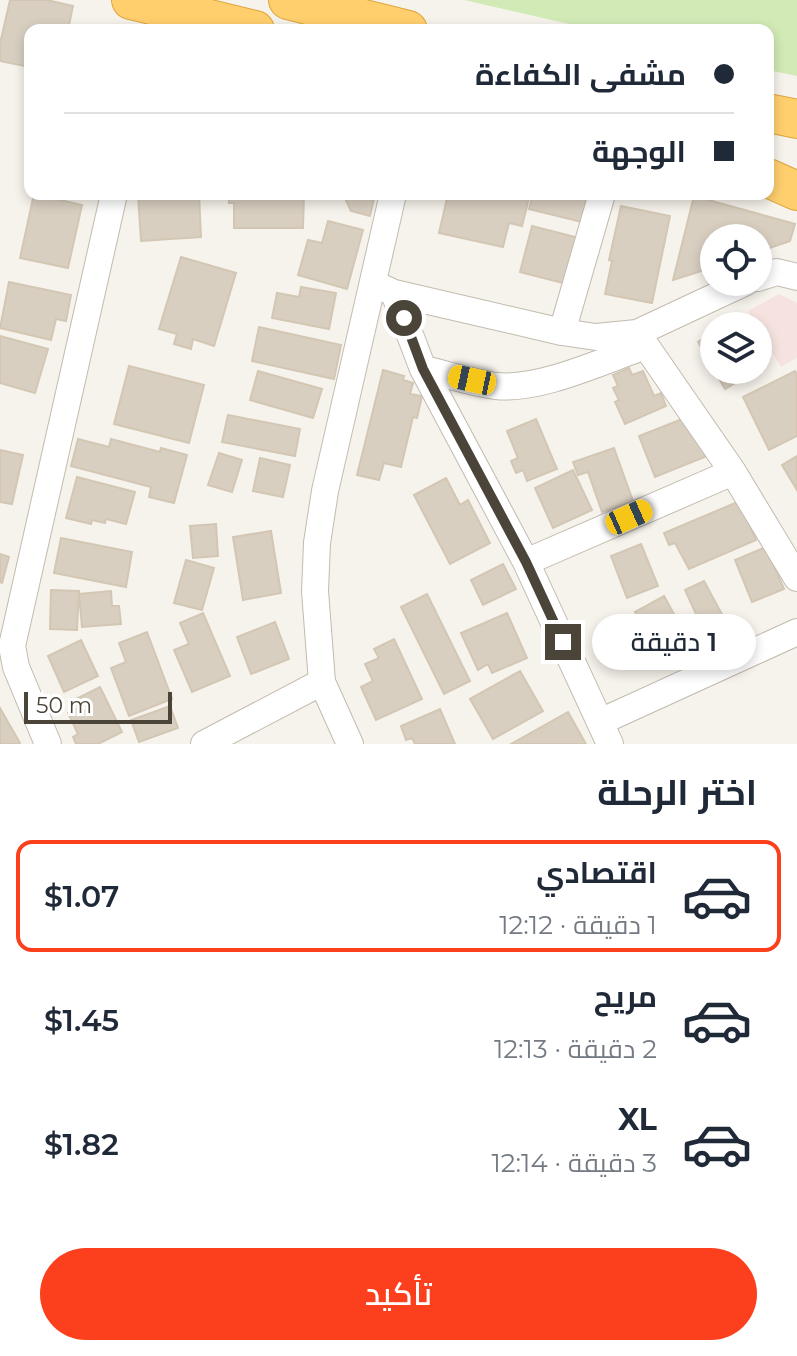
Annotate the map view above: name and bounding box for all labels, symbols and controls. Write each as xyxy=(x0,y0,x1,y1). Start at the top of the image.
text: مشفى الكفاءة xyxy=(475,56,686,93)
text: الوجهة xyxy=(592,133,686,170)
map controls xyxy=(700,224,772,384)
button: locate xyxy=(700,224,772,296)
route start xyxy=(386,300,422,336)
button: layers xyxy=(700,312,772,384)
car xyxy=(446,363,498,397)
car xyxy=(602,496,656,538)
callout: 1 دقيقة xyxy=(591,614,755,670)
route end xyxy=(545,624,581,660)
text: 1 دقيقة xyxy=(631,626,717,658)
scale bar xyxy=(24,688,172,724)
text: 50 m xyxy=(36,692,92,719)
text: اختر الرحلة xyxy=(597,770,757,814)
text: اقتصادي xyxy=(536,854,657,891)
icon: car xyxy=(681,860,753,932)
text: $1.07 xyxy=(44,878,119,915)
text: 1 دقيقة · 12:12 xyxy=(499,909,657,941)
text: مريح xyxy=(594,978,657,1015)
icon: car xyxy=(681,984,753,1056)
text: $1.45 xyxy=(44,1002,119,1039)
text: 2 دقيقة · 12:13 xyxy=(494,1033,657,1065)
text: XL xyxy=(618,1101,657,1138)
icon: car xyxy=(681,1108,753,1180)
text: $1.82 xyxy=(44,1126,119,1163)
text: 3 دقيقة · 12:14 xyxy=(491,1147,657,1179)
button: تأكيد xyxy=(40,1248,757,1340)

